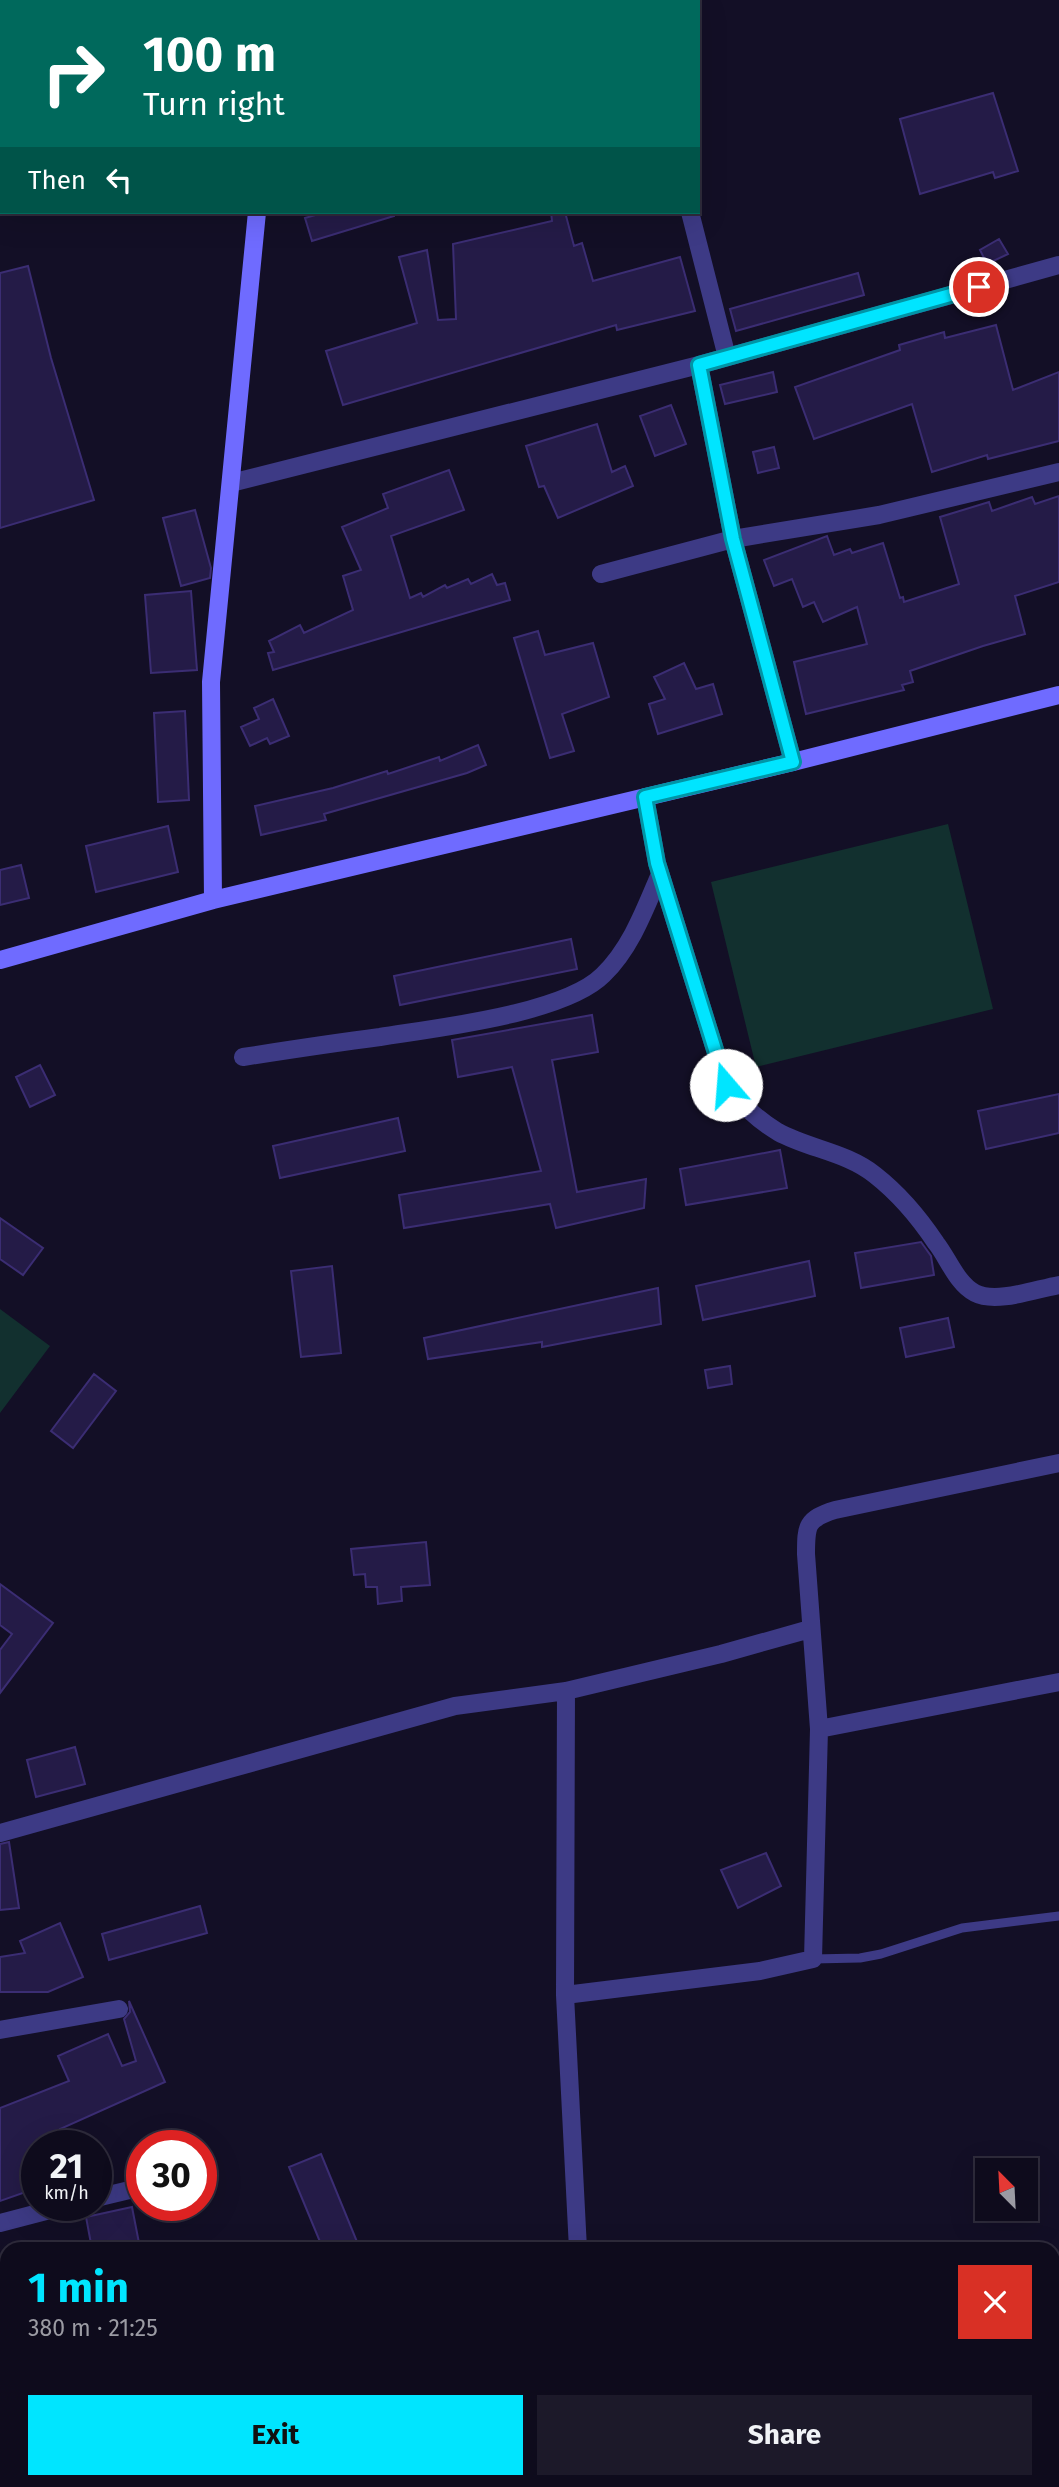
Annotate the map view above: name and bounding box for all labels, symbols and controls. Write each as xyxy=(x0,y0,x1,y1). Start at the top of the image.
text: 100 m xyxy=(143,25,276,84)
icon: right xyxy=(28,28,119,119)
text: Turn right xyxy=(143,85,285,123)
icon: left xyxy=(100,161,138,199)
text: Then xyxy=(28,165,86,196)
pin xyxy=(949,257,1009,317)
icon: arrive xyxy=(960,268,998,306)
position arrow xyxy=(689,1048,763,1122)
speed limit sign: 30 xyxy=(126,2130,217,2221)
text: 21 xyxy=(50,2145,83,2187)
north arrow xyxy=(975,2158,1038,2221)
map controls xyxy=(975,2158,1038,2221)
text: km/h xyxy=(44,2182,89,2204)
text: 1 min xyxy=(28,2263,129,2313)
button: close xyxy=(958,2265,1032,2339)
text: 380 m · 21:25 xyxy=(28,2314,158,2342)
button: Exit xyxy=(28,2395,523,2475)
button: Share xyxy=(537,2395,1032,2475)

